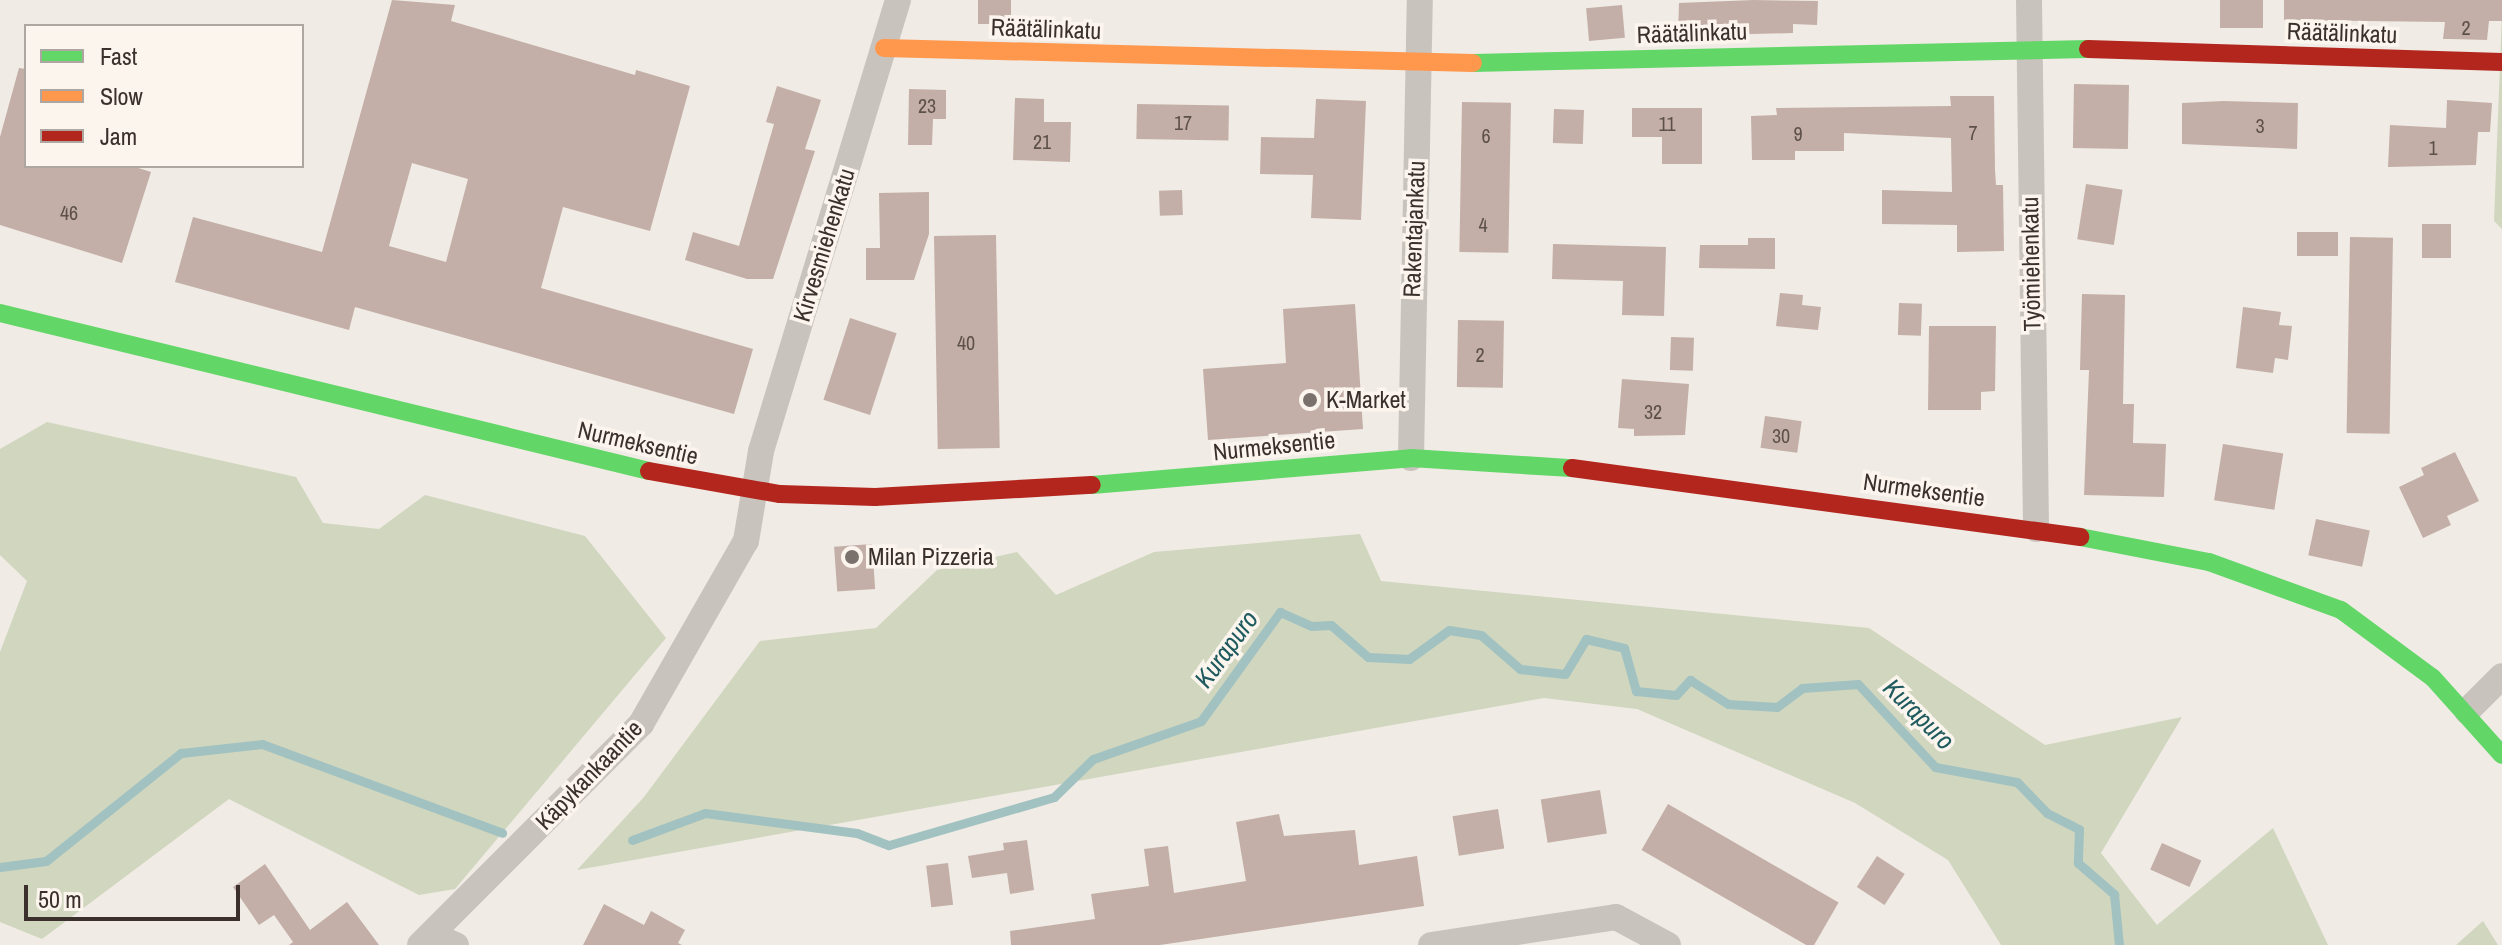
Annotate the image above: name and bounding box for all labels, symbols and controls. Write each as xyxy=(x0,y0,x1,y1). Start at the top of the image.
street label: Räätälinkatu xyxy=(990,13,1102,45)
house number: 2 xyxy=(2461,15,2471,39)
street label: Räätälinkatu xyxy=(1636,17,1748,49)
street label: Räätälinkatu xyxy=(2286,17,2398,49)
legend xyxy=(24,24,304,168)
text: Fast xyxy=(100,40,137,72)
text: Slow xyxy=(100,80,143,112)
house number: 23 xyxy=(918,93,936,117)
house number: 17 xyxy=(1174,110,1192,134)
house number: 11 xyxy=(1658,111,1676,135)
house number: 3 xyxy=(2255,113,2265,137)
text: Jam xyxy=(100,120,137,152)
house number: 7 xyxy=(1968,120,1978,144)
house number: 9 xyxy=(1793,121,1803,145)
house number: 6 xyxy=(1481,123,1491,147)
house number: 21 xyxy=(1033,129,1051,153)
house number: 1 xyxy=(2428,135,2438,159)
street label: Rakentajankatu xyxy=(1397,160,1431,298)
street label: Kirvesmiehenkatu xyxy=(787,165,861,325)
street label: Työmiehenkatu xyxy=(2015,196,2047,332)
house number: 46 xyxy=(60,200,78,224)
house number: 4 xyxy=(1478,212,1488,236)
house number: 40 xyxy=(957,330,975,354)
house number: 2 xyxy=(1475,342,1485,366)
place label: K-Market xyxy=(1326,386,1406,414)
marker: K-Market xyxy=(1301,391,1319,409)
house number: 32 xyxy=(1644,399,1662,423)
street label: Nurmeksentie xyxy=(575,415,701,471)
house number: 30 xyxy=(1772,423,1790,447)
street label: Nurmeksentie xyxy=(1212,425,1336,467)
street label: Nurmeksentie xyxy=(1861,467,1987,513)
place label: Milan Pizzeria xyxy=(868,543,994,571)
marker: Milan Pizzeria xyxy=(843,548,861,566)
water label: Kurapuro xyxy=(1188,604,1264,694)
water label: Kurapuro xyxy=(1877,672,1961,756)
street label: Käpykankaantie xyxy=(530,714,648,836)
scale bar xyxy=(28,869,244,919)
text: 50 m xyxy=(38,883,82,915)

